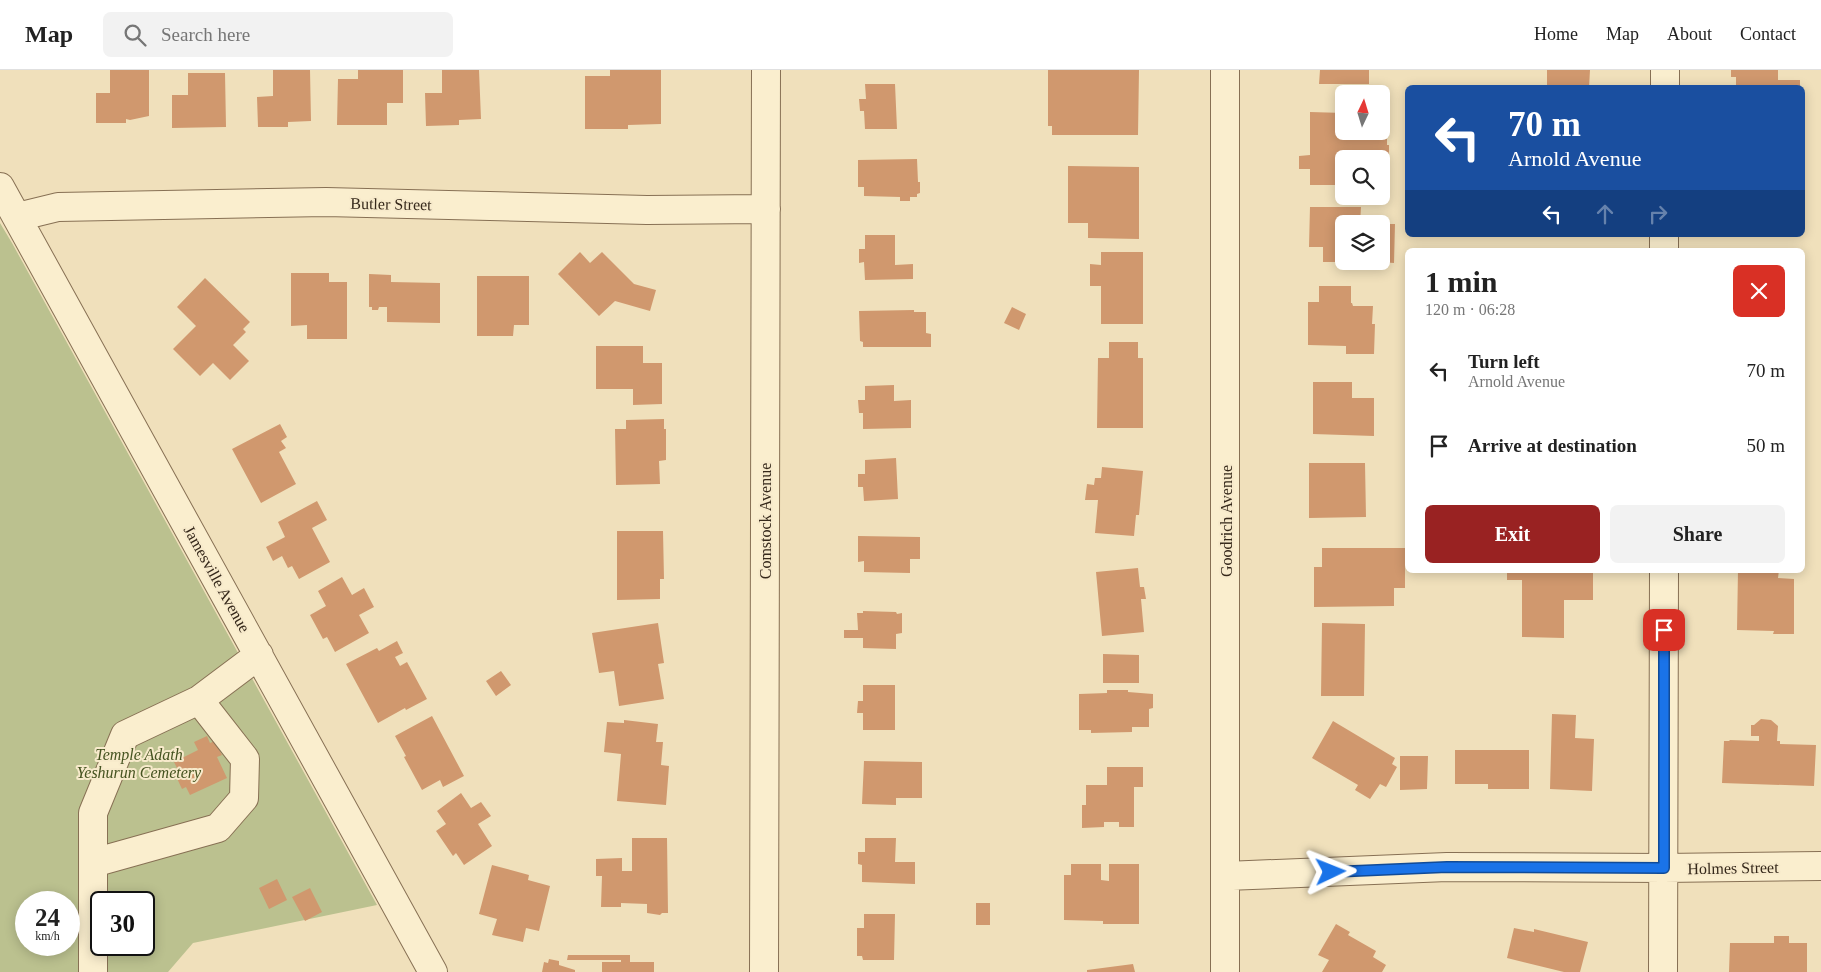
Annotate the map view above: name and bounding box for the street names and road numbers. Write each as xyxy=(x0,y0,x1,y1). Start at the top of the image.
street label: Butler Street xyxy=(350,195,432,213)
street label: Comstock Avenue xyxy=(757,463,774,579)
street label: Goodrich Avenue xyxy=(1218,465,1235,577)
street label: Jamesville Avenue xyxy=(181,523,253,635)
street label: Holmes Street xyxy=(1687,859,1779,877)

